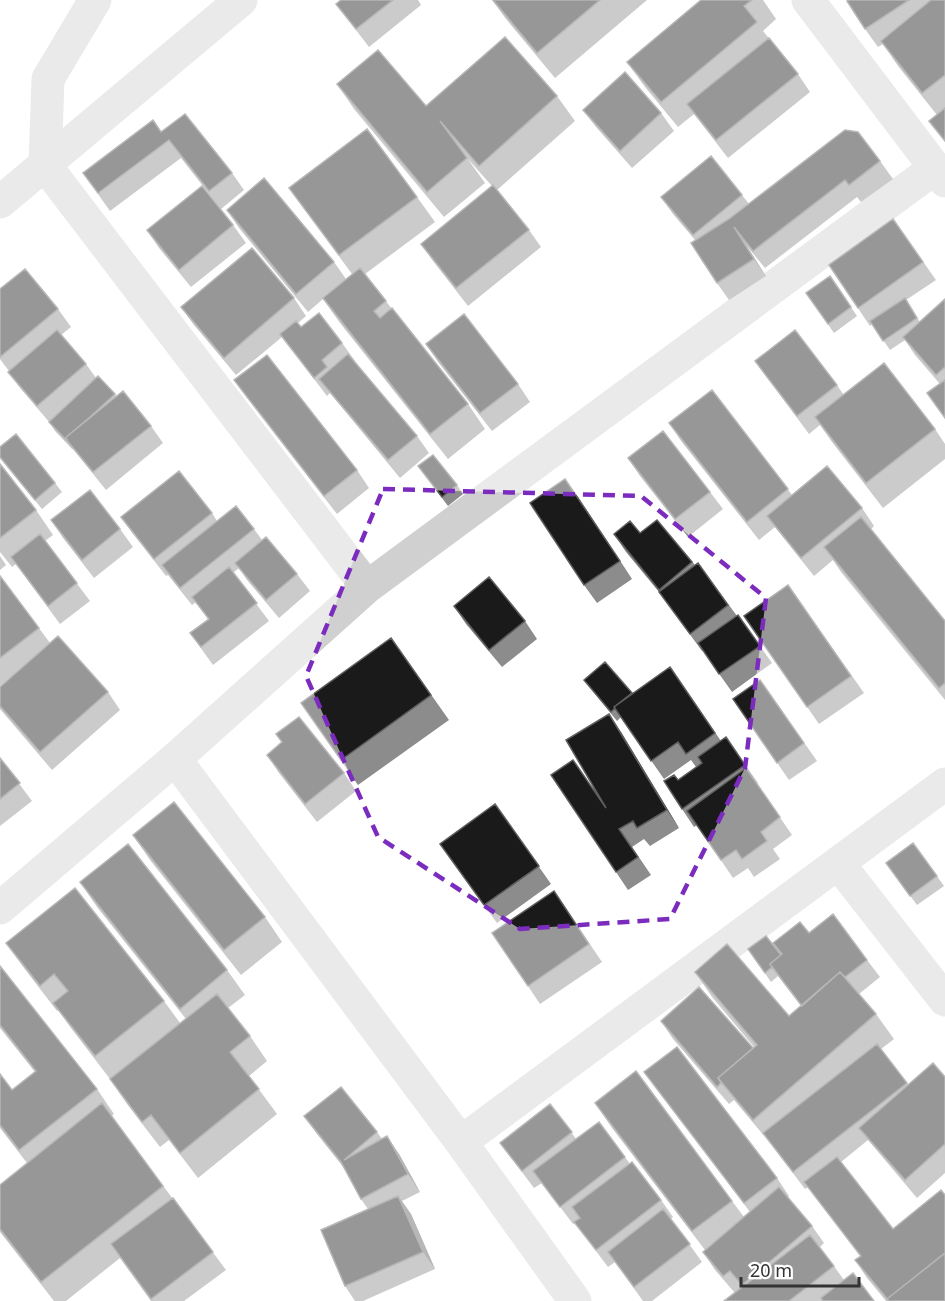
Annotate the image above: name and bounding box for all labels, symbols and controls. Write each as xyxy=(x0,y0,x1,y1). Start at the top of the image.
scale bar xyxy=(741,1250,860,1288)
text: 20 m xyxy=(750,1258,792,1282)

